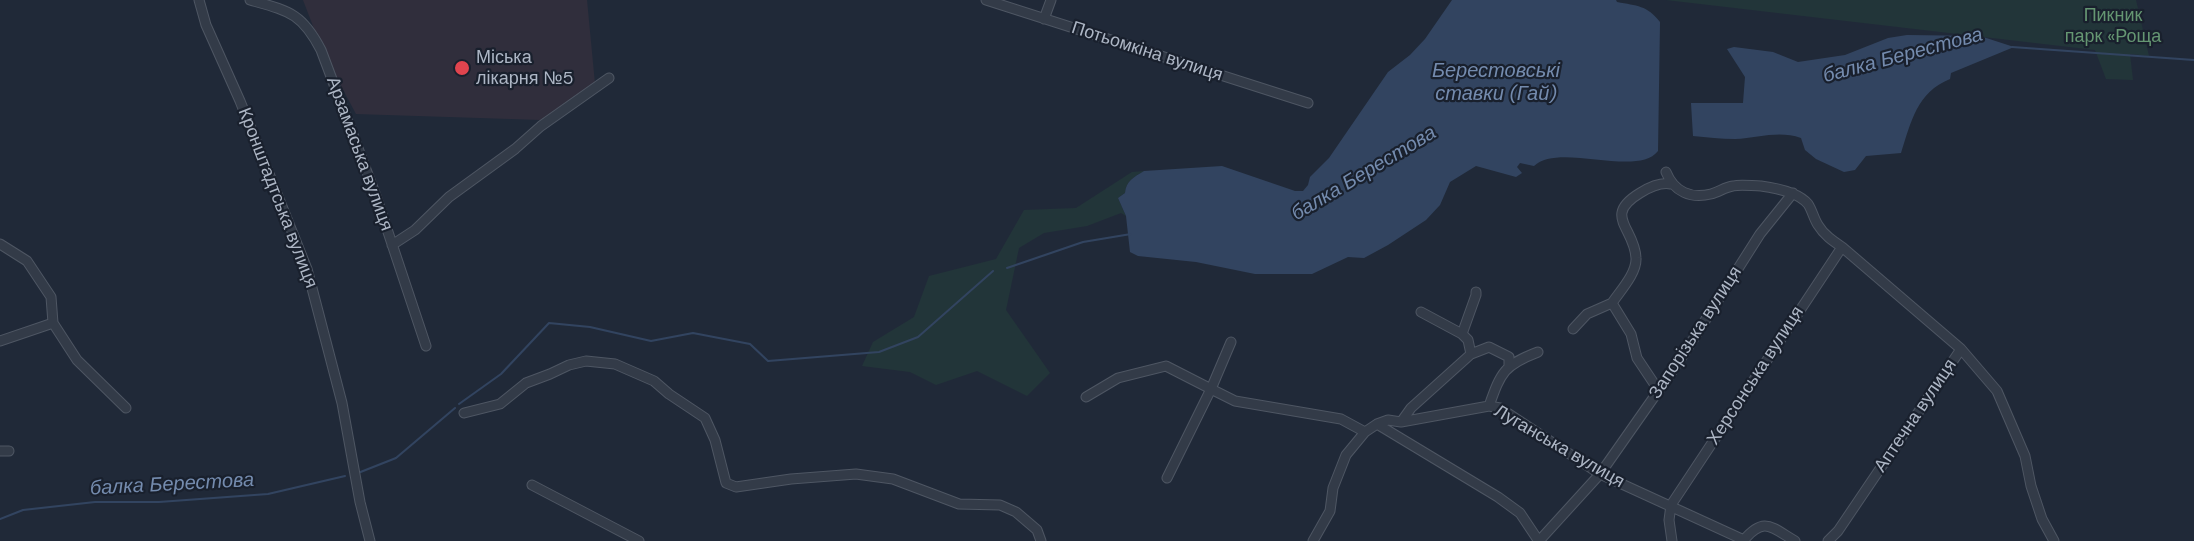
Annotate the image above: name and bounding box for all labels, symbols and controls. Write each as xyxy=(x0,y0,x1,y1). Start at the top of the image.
park label: Пикник парк «Роща xyxy=(2065,5,2161,48)
street label: Потьомкіна вулиця xyxy=(1069,17,1225,87)
water label: балка Берестова xyxy=(1820,23,1986,89)
place label: Міська лікарня №5 xyxy=(476,47,574,90)
marker: Міська лікарня №5 xyxy=(453,59,471,77)
water label: Берестовські ставки (Гай) xyxy=(1432,60,1560,107)
street label: Арзамаська вулиця xyxy=(321,74,397,234)
street label: Кронштадтська вулиця xyxy=(233,105,321,291)
water label: балка Берестова xyxy=(1287,121,1441,227)
street label: Запорізька вулиця xyxy=(1645,263,1747,403)
street label: Херсонська вулиця xyxy=(1703,303,1809,449)
street label: Аптечна вулиця xyxy=(1870,355,1962,477)
street label: Луганська вулиця xyxy=(1490,401,1628,493)
water label: балка Берестова xyxy=(89,469,255,501)

